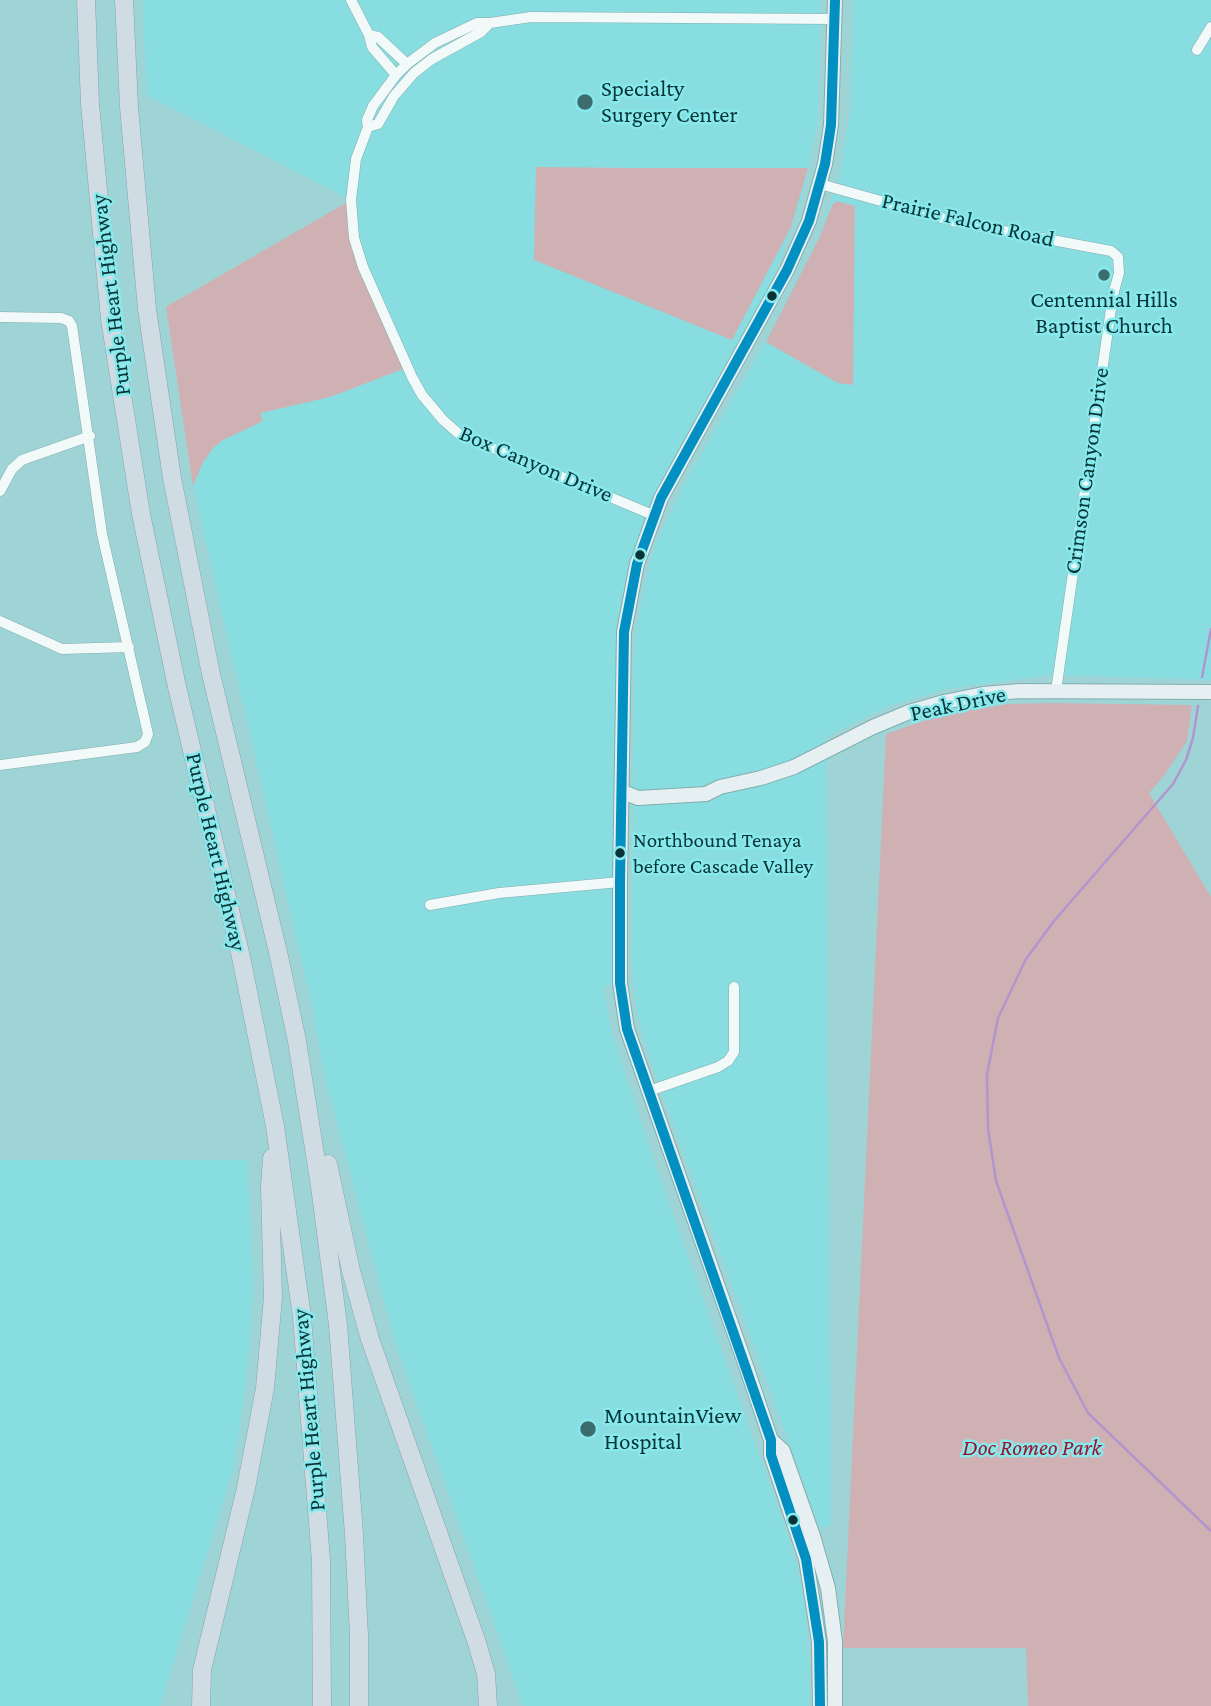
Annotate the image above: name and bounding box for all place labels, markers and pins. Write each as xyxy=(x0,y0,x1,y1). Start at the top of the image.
place label: Specialty Surgery Center xyxy=(601,75,738,129)
marker: Specialty Surgery Center xyxy=(575,92,595,112)
marker: Centennial Hills Baptist Church xyxy=(1096,267,1112,283)
place label: Centennial Hills Baptist Church xyxy=(1030,286,1178,340)
unlabelled marker xyxy=(765,289,779,303)
unlabelled marker xyxy=(633,548,647,562)
place label: Northbound Tenaya before Cascade Valley xyxy=(633,828,813,878)
marker: Northbound Tenaya before Cascade Valley xyxy=(613,846,627,860)
place label: MountainView Hospital xyxy=(604,1402,741,1456)
marker: MountainView Hospital xyxy=(578,1419,598,1439)
unlabelled marker xyxy=(786,1513,800,1527)

